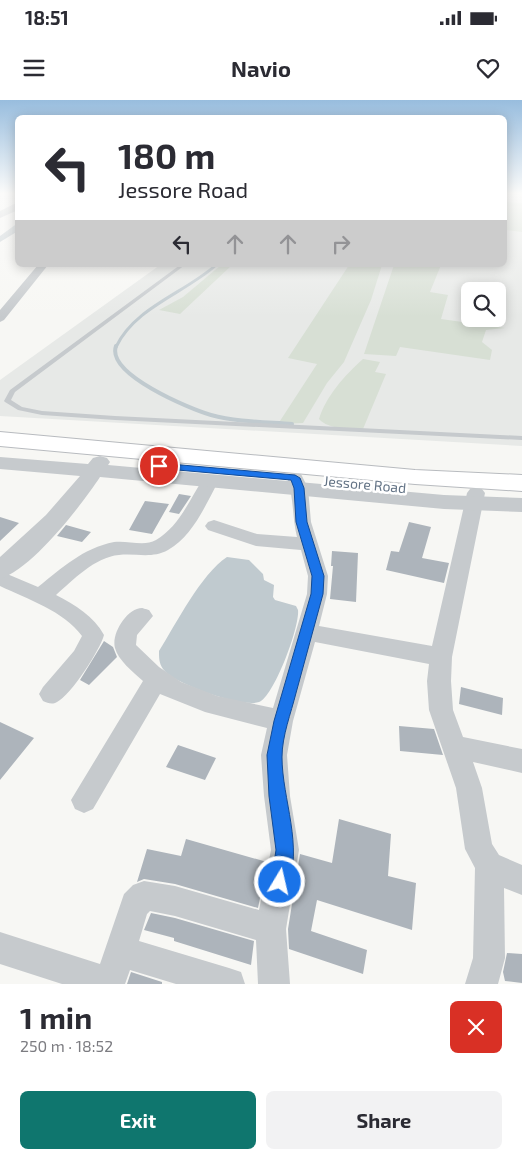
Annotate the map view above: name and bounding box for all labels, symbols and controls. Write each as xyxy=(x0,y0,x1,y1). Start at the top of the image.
text: 18:51 xyxy=(25,6,69,29)
icon: menu xyxy=(20,54,48,82)
icon: heart xyxy=(474,54,502,82)
text: Navio xyxy=(231,55,291,81)
text: 180 m xyxy=(118,134,215,176)
icon: left xyxy=(35,135,100,200)
text: Jessore Road xyxy=(118,176,248,202)
icon: left xyxy=(168,230,196,258)
icon: ahead xyxy=(221,230,249,258)
icon: ahead xyxy=(274,230,302,258)
icon: right xyxy=(327,230,355,258)
map controls xyxy=(461,282,506,327)
button: search xyxy=(461,282,506,327)
pin xyxy=(138,445,180,487)
icon: arrive xyxy=(145,452,173,480)
street label: Jessore Road xyxy=(323,472,407,496)
position arrow xyxy=(253,855,305,907)
text: 1 min xyxy=(20,999,92,1035)
button: close xyxy=(450,1001,502,1053)
text: 250 m · 18:52 xyxy=(20,1036,113,1055)
button: Exit xyxy=(20,1091,256,1149)
button: Share xyxy=(266,1091,502,1149)

